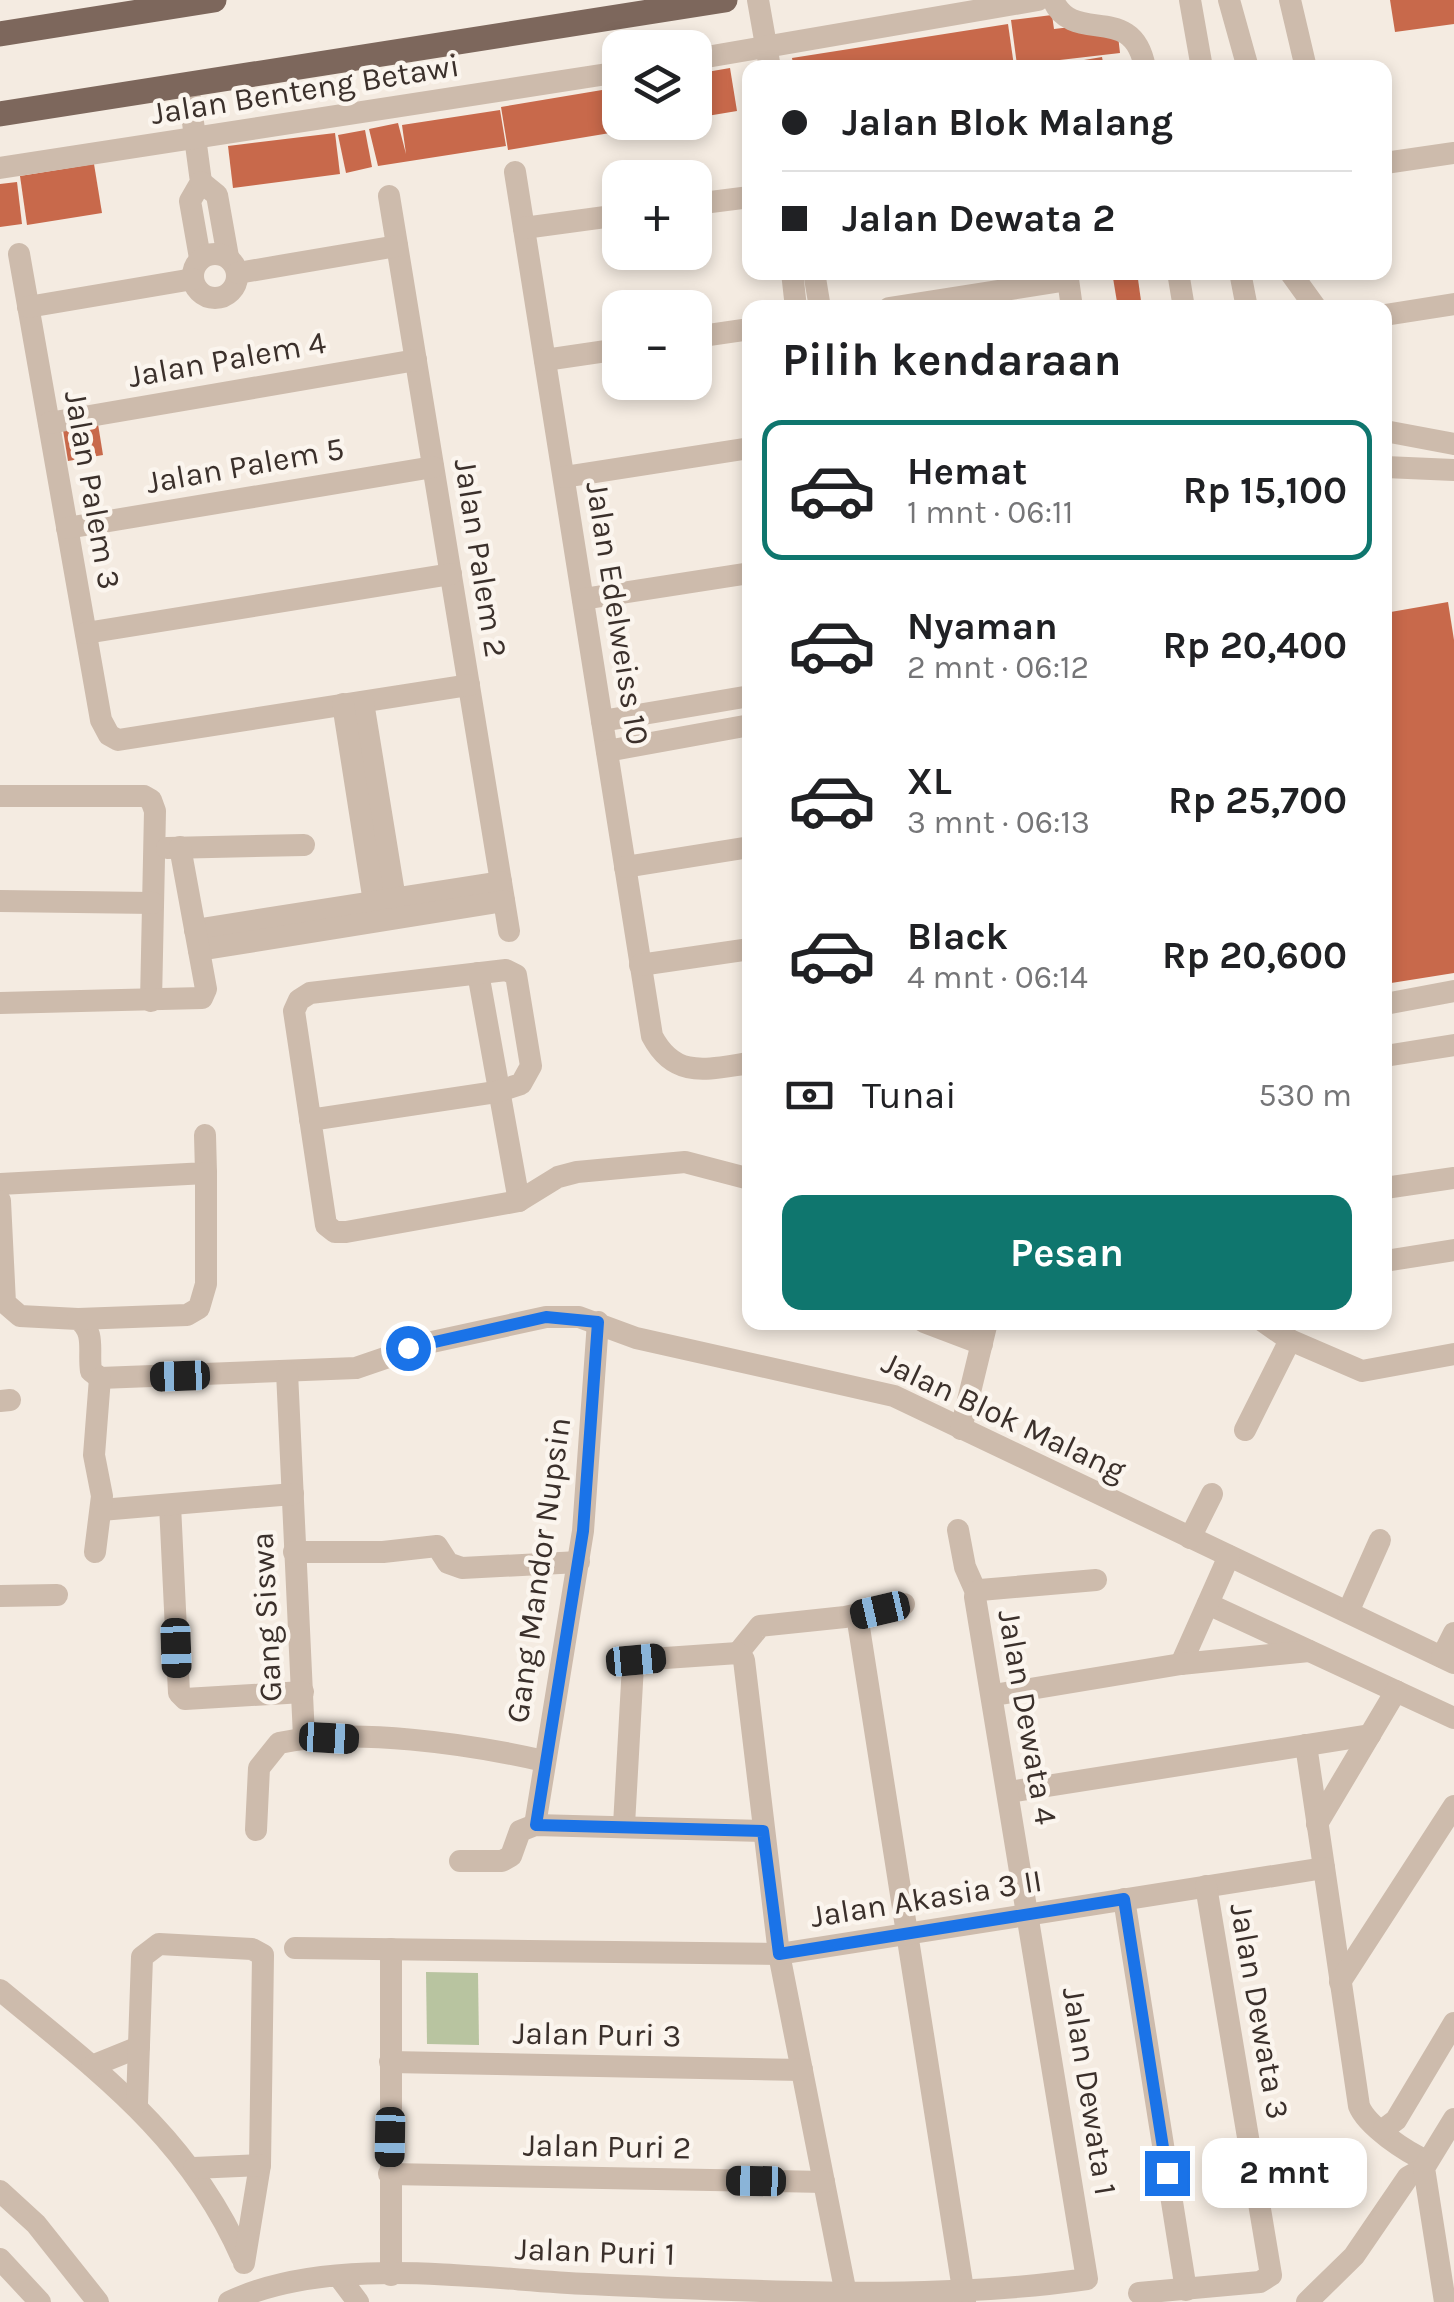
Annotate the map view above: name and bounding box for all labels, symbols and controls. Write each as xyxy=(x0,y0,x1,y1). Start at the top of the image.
map controls xyxy=(602,30,712,400)
button: layers xyxy=(602,30,712,140)
street label: Jalan Benteng Betawi xyxy=(148,47,462,132)
text: Jalan Blok Malang xyxy=(842,100,1173,145)
button: + xyxy=(602,160,712,270)
text: Jalan Dewata 2 xyxy=(842,196,1115,241)
button: − xyxy=(602,290,712,400)
street label: Jalan Palem 4 xyxy=(125,324,329,395)
text: Pilih kendaraan xyxy=(782,334,1122,386)
street label: Jalan Palem 3 xyxy=(57,388,128,592)
street label: Jalan Palem 5 xyxy=(143,430,347,501)
icon: car xyxy=(787,445,877,535)
text: Hemat xyxy=(907,449,1027,494)
street label: Jalan Palem 2 xyxy=(447,456,514,660)
text: Rp 15,100 xyxy=(1183,468,1347,513)
street label: Jalan Edelweiss 10 xyxy=(578,479,657,747)
text: 1 mnt · 06:11 xyxy=(907,494,1073,531)
icon: car xyxy=(787,600,877,690)
text: Nyaman xyxy=(907,604,1058,649)
text: Rp 20,400 xyxy=(1162,623,1347,668)
text: 2 mnt · 06:12 xyxy=(907,649,1089,686)
icon: car xyxy=(787,755,877,845)
text: XL xyxy=(907,759,952,804)
text: Rp 25,700 xyxy=(1168,778,1347,823)
text: 3 mnt · 06:13 xyxy=(907,804,1090,841)
icon: car xyxy=(787,910,877,1000)
text: Black xyxy=(907,914,1008,959)
text: Rp 20,600 xyxy=(1162,933,1347,978)
text: 4 mnt · 06:14 xyxy=(907,959,1088,996)
icon: cash xyxy=(782,1068,837,1123)
text: Tunai xyxy=(862,1073,957,1118)
text: 530 m xyxy=(1259,1077,1352,1114)
button: Pesan xyxy=(782,1195,1352,1310)
route start xyxy=(386,1326,431,1371)
street label: Jalan Blok Malang xyxy=(876,1344,1132,1489)
car xyxy=(149,1360,211,1392)
street label: Gang Mandor Nupsin xyxy=(499,1415,578,1725)
street label: Gang Siswa xyxy=(244,1531,289,1703)
car xyxy=(847,1589,913,1631)
street label: Jalan Dewata 4 xyxy=(990,1607,1065,1828)
car xyxy=(160,1617,192,1679)
car xyxy=(605,1642,667,1678)
car xyxy=(298,1721,360,1755)
street label: Jalan Akasia 3 II xyxy=(808,1862,1045,1935)
street label: Jalan Dewata 3 xyxy=(1222,1900,1297,2122)
street label: Jalan Dewata 1 xyxy=(1055,1984,1124,2198)
street label: Jalan Puri 3 xyxy=(512,2015,682,2054)
car xyxy=(374,2107,406,2167)
street label: Jalan Puri 2 xyxy=(523,2127,691,2166)
callout: 2 mnt xyxy=(1202,2138,1367,2208)
route end xyxy=(1145,2151,1190,2196)
text: 2 mnt xyxy=(1239,2154,1330,2191)
car xyxy=(726,2165,786,2197)
street label: Jalan Puri 1 xyxy=(514,2230,676,2273)

